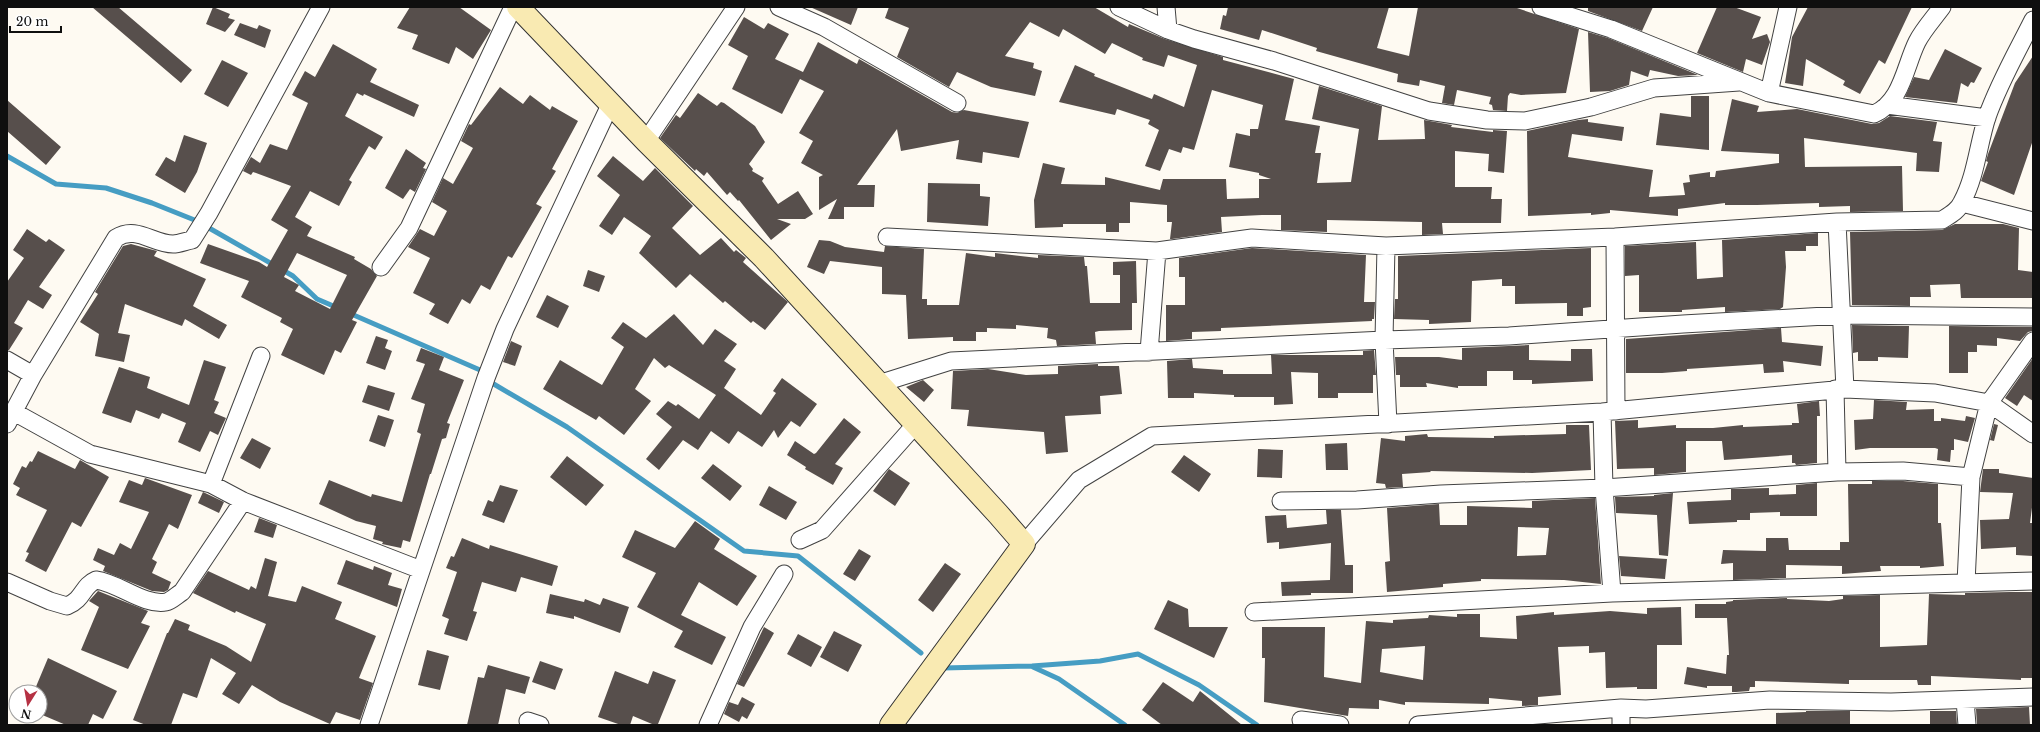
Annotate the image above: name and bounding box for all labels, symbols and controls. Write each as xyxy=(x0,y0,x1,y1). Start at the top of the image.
scale bar xyxy=(10,8,61,34)
text: 20 m xyxy=(16,14,48,29)
north arrow xyxy=(8,684,48,724)
text: N xyxy=(19,706,33,722)

